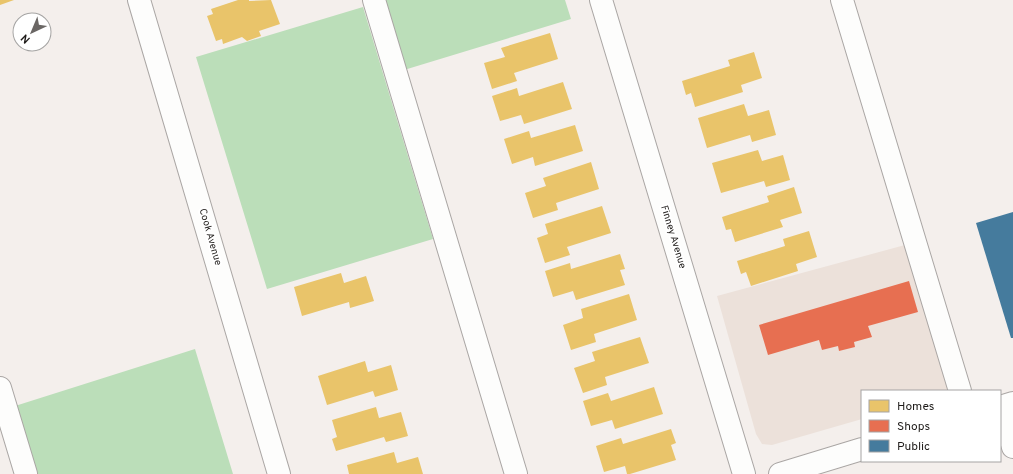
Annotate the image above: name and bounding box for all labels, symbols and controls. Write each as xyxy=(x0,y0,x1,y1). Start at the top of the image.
north arrow xyxy=(12,12,52,52)
text: N xyxy=(18,31,33,46)
street label: Finney Avenue xyxy=(657,204,689,270)
street label: Cook Avenue xyxy=(196,207,224,267)
legend xyxy=(861,390,1001,462)
text: Homes xyxy=(897,399,934,415)
text: Shops xyxy=(897,419,930,435)
text: Public xyxy=(897,439,930,455)

